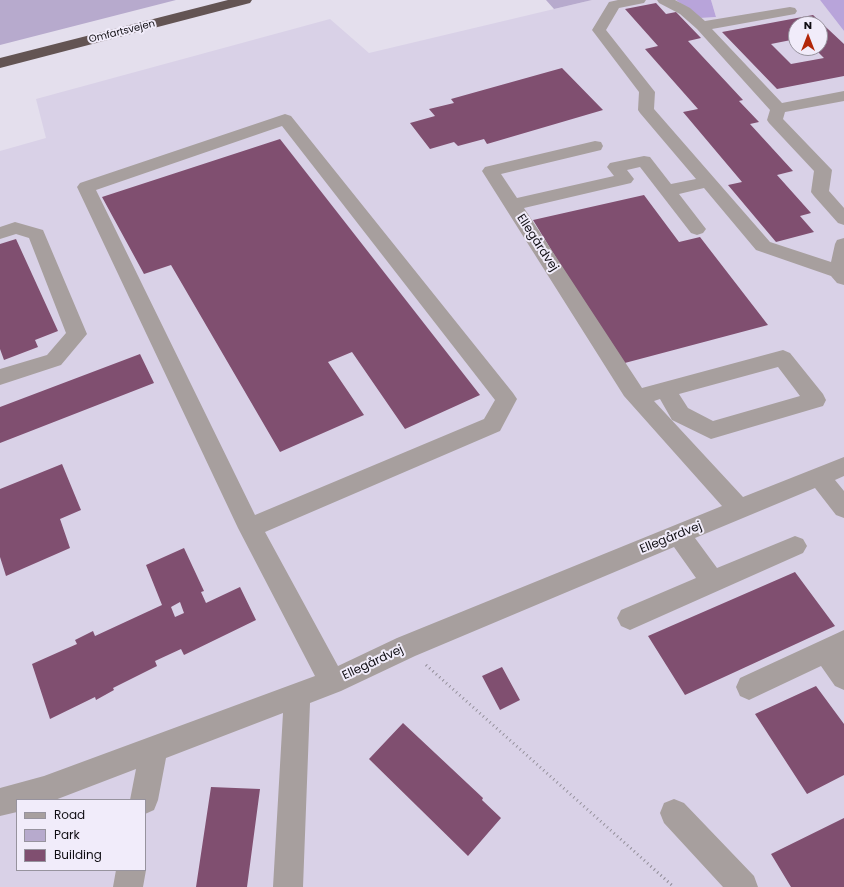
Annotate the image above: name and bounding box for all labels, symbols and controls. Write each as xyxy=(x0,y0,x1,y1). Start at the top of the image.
north arrow xyxy=(788,16,828,56)
text: N xyxy=(804,17,812,33)
street label: Omfartsvejen xyxy=(88,18,156,46)
street label: Ellegårdvej xyxy=(513,212,561,274)
street label: Ellegårdvej xyxy=(638,519,704,557)
street label: Ellegårdvej xyxy=(340,643,406,683)
legend xyxy=(16,799,146,871)
text: Road xyxy=(54,806,85,823)
text: Park xyxy=(54,826,80,843)
text: Building xyxy=(54,846,102,863)

